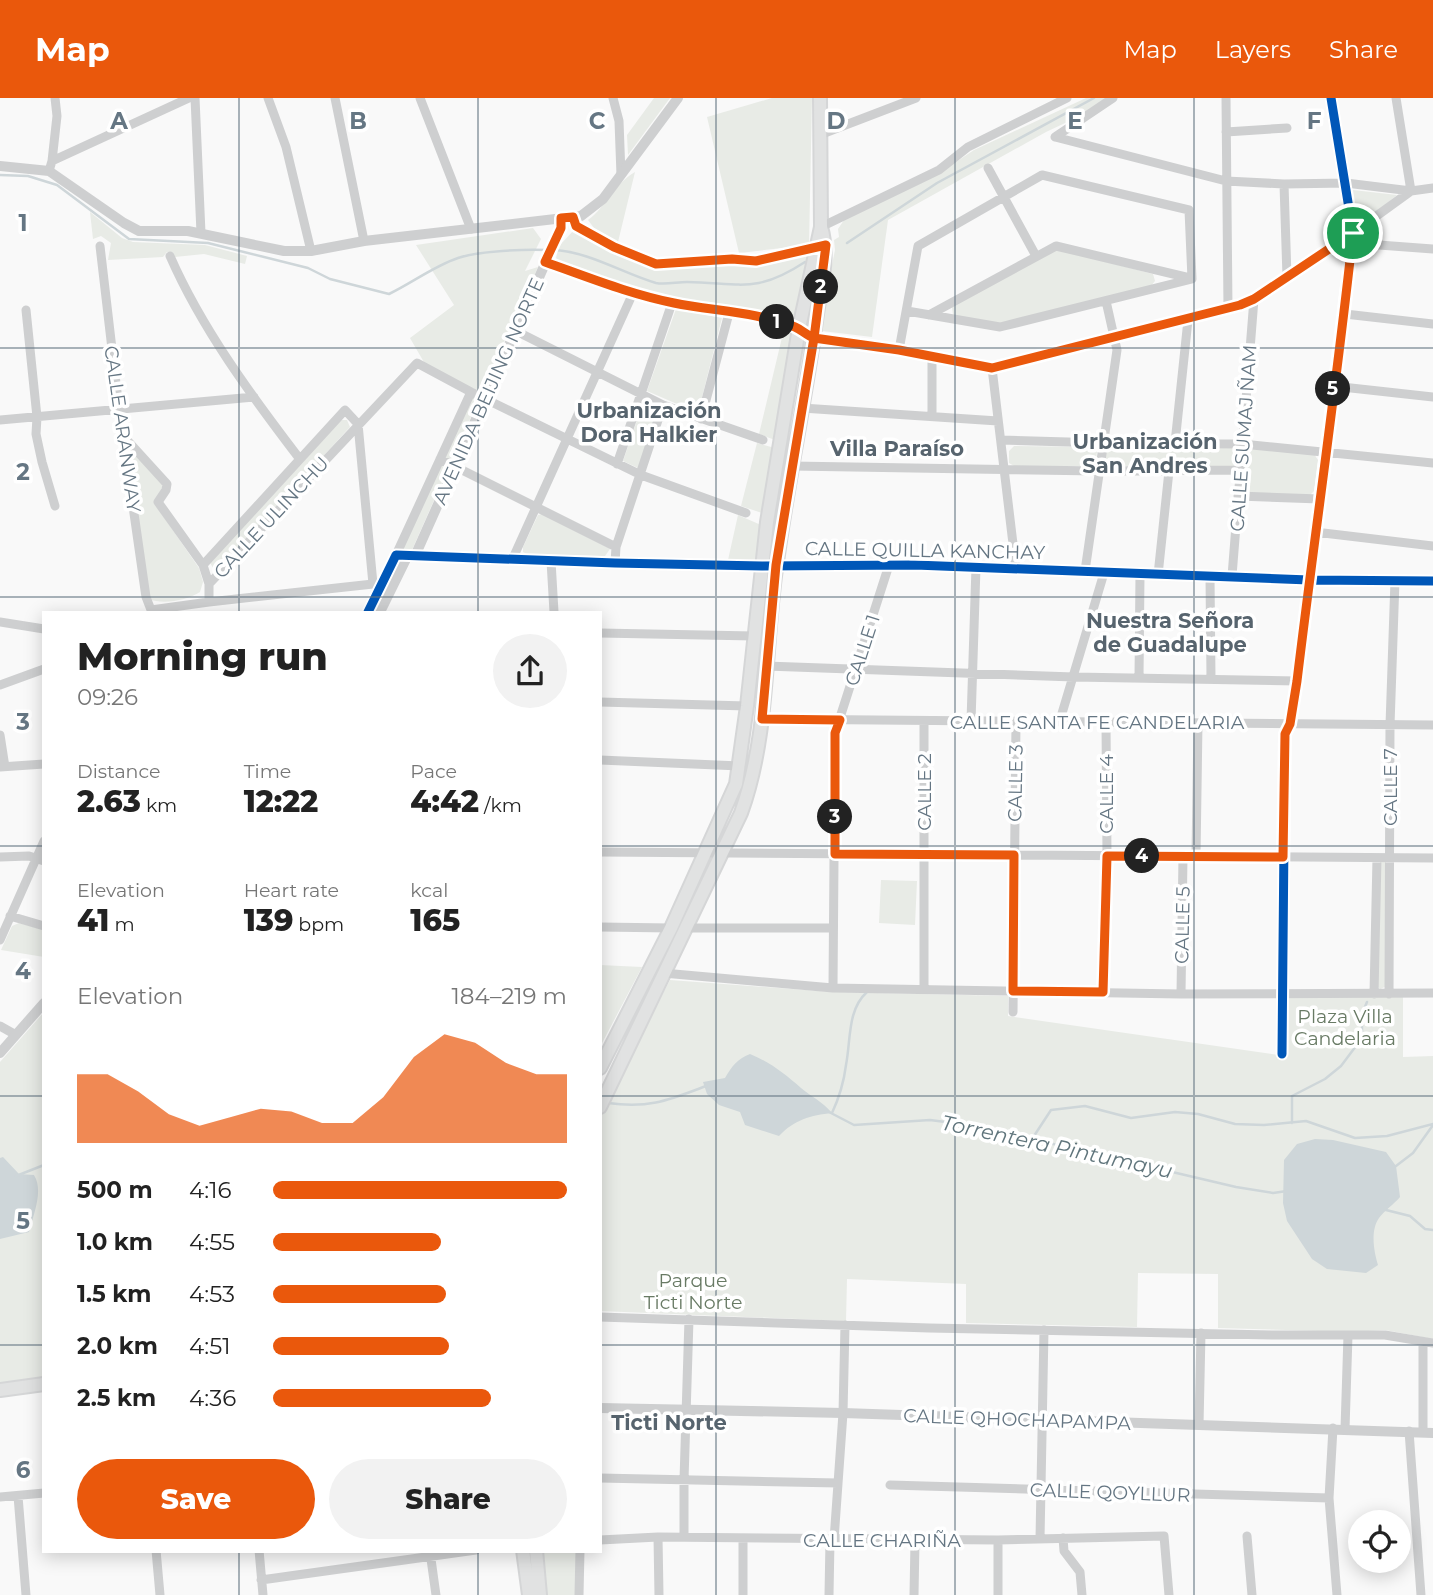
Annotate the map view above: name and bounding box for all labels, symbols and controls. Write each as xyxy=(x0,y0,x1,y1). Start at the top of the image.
text: Map xyxy=(35,29,110,69)
text: Map xyxy=(1123,35,1177,64)
text: Layers xyxy=(1215,35,1291,64)
text: Share xyxy=(1329,35,1398,64)
text: A xyxy=(109,107,128,135)
text: B xyxy=(349,107,367,135)
text: C xyxy=(589,107,606,135)
text: D xyxy=(827,107,846,135)
text: E xyxy=(1067,107,1083,135)
text: F xyxy=(1307,107,1322,135)
pin xyxy=(1323,203,1383,263)
text: 1 xyxy=(18,209,28,237)
icon: arrive xyxy=(1334,214,1372,252)
pin: 2 xyxy=(804,270,838,304)
street label: AVENIDA BEIJING NORTE xyxy=(428,274,549,508)
text: 2 xyxy=(815,275,826,298)
pin: 1 xyxy=(760,304,794,340)
text: 1 xyxy=(773,310,780,333)
street label: CALLE ARANWAY xyxy=(99,344,146,515)
street label: CALLE SUMAJ ÑAM xyxy=(1225,344,1262,532)
pin: 5 xyxy=(1316,372,1350,406)
text: 5 xyxy=(1327,377,1338,400)
district label: Urbanización Dora Halkier xyxy=(577,398,721,447)
district label: Urbanización San Andres xyxy=(1073,429,1217,478)
district label: Villa Paraíso xyxy=(829,436,964,461)
street label: CALLE ULINCHU xyxy=(209,452,334,583)
text: 2 xyxy=(16,458,30,486)
street label: CALLE QUILLA KANCHAY xyxy=(805,537,1046,564)
district label: Nuestra Señora de Guadalupe xyxy=(1086,608,1254,657)
street label: CALLE 1 xyxy=(840,612,885,689)
text: Morning run xyxy=(77,633,328,680)
button: share xyxy=(493,634,567,708)
text: 09:26 xyxy=(77,683,138,711)
text: 3 xyxy=(15,708,30,736)
street label: CALLE SANTA FE CANDELARIA xyxy=(950,711,1245,734)
street label: CALLE 3 xyxy=(1003,744,1028,822)
street label: CALLE 7 xyxy=(1379,748,1402,826)
street label: CALLE 2 xyxy=(913,753,936,831)
street label: CALLE 4 xyxy=(1095,754,1118,834)
text: Distance xyxy=(77,760,160,783)
text: Time xyxy=(244,760,291,783)
text: Pace xyxy=(410,760,457,783)
text: 2.63 xyxy=(77,783,141,820)
text: 12:22 xyxy=(244,783,318,820)
text: 4:42 xyxy=(410,783,479,820)
text: km xyxy=(141,794,177,817)
text: /km xyxy=(479,794,522,817)
pin: 3 xyxy=(818,800,852,834)
text: 3 xyxy=(829,805,840,828)
pin: 4 xyxy=(1124,838,1160,874)
text: 4 xyxy=(1135,844,1148,867)
text: Elevation xyxy=(77,879,165,902)
text: Heart rate xyxy=(244,879,339,902)
text: kcal xyxy=(410,879,448,902)
street label: CALLE 5 xyxy=(1170,886,1195,964)
text: 41 xyxy=(77,902,109,939)
text: 139 xyxy=(244,902,293,939)
text: 165 xyxy=(410,902,460,939)
text: m xyxy=(109,913,135,936)
text: bpm xyxy=(293,913,344,936)
text: 4 xyxy=(15,957,31,985)
text: Elevation xyxy=(77,982,183,1010)
text: 184–219 m xyxy=(452,982,567,1010)
park label: Plaza Villa Candelaria xyxy=(1294,1005,1396,1050)
water label: Torrentera Pintumayu xyxy=(939,1110,1175,1183)
text: 500 m xyxy=(77,1176,153,1204)
text: 4:16 xyxy=(189,1176,232,1204)
text: 5 xyxy=(16,1207,30,1235)
text: 1.0 km xyxy=(77,1228,153,1256)
text: 4:55 xyxy=(189,1228,235,1256)
park label: Parque Ticti Norte xyxy=(644,1269,742,1314)
text: 1.5 km xyxy=(77,1280,151,1308)
text: 4:53 xyxy=(189,1280,235,1308)
text: 2.0 km xyxy=(77,1332,158,1360)
text: 4:51 xyxy=(189,1332,231,1360)
text: 2.5 km xyxy=(77,1384,156,1412)
text: 4:36 xyxy=(189,1384,236,1412)
street label: CALLE QHOCHAPAMPA xyxy=(903,1404,1132,1435)
district label: Ticti Norte xyxy=(611,1410,727,1435)
text: 6 xyxy=(16,1456,31,1484)
button: Save xyxy=(77,1459,315,1539)
button: Share xyxy=(329,1459,567,1539)
street label: CALLE QOYLLUR xyxy=(1029,1478,1191,1507)
map controls xyxy=(1348,1510,1411,1573)
button: locate xyxy=(1348,1510,1411,1573)
street label: CALLE CHARIÑA xyxy=(803,1529,961,1552)

